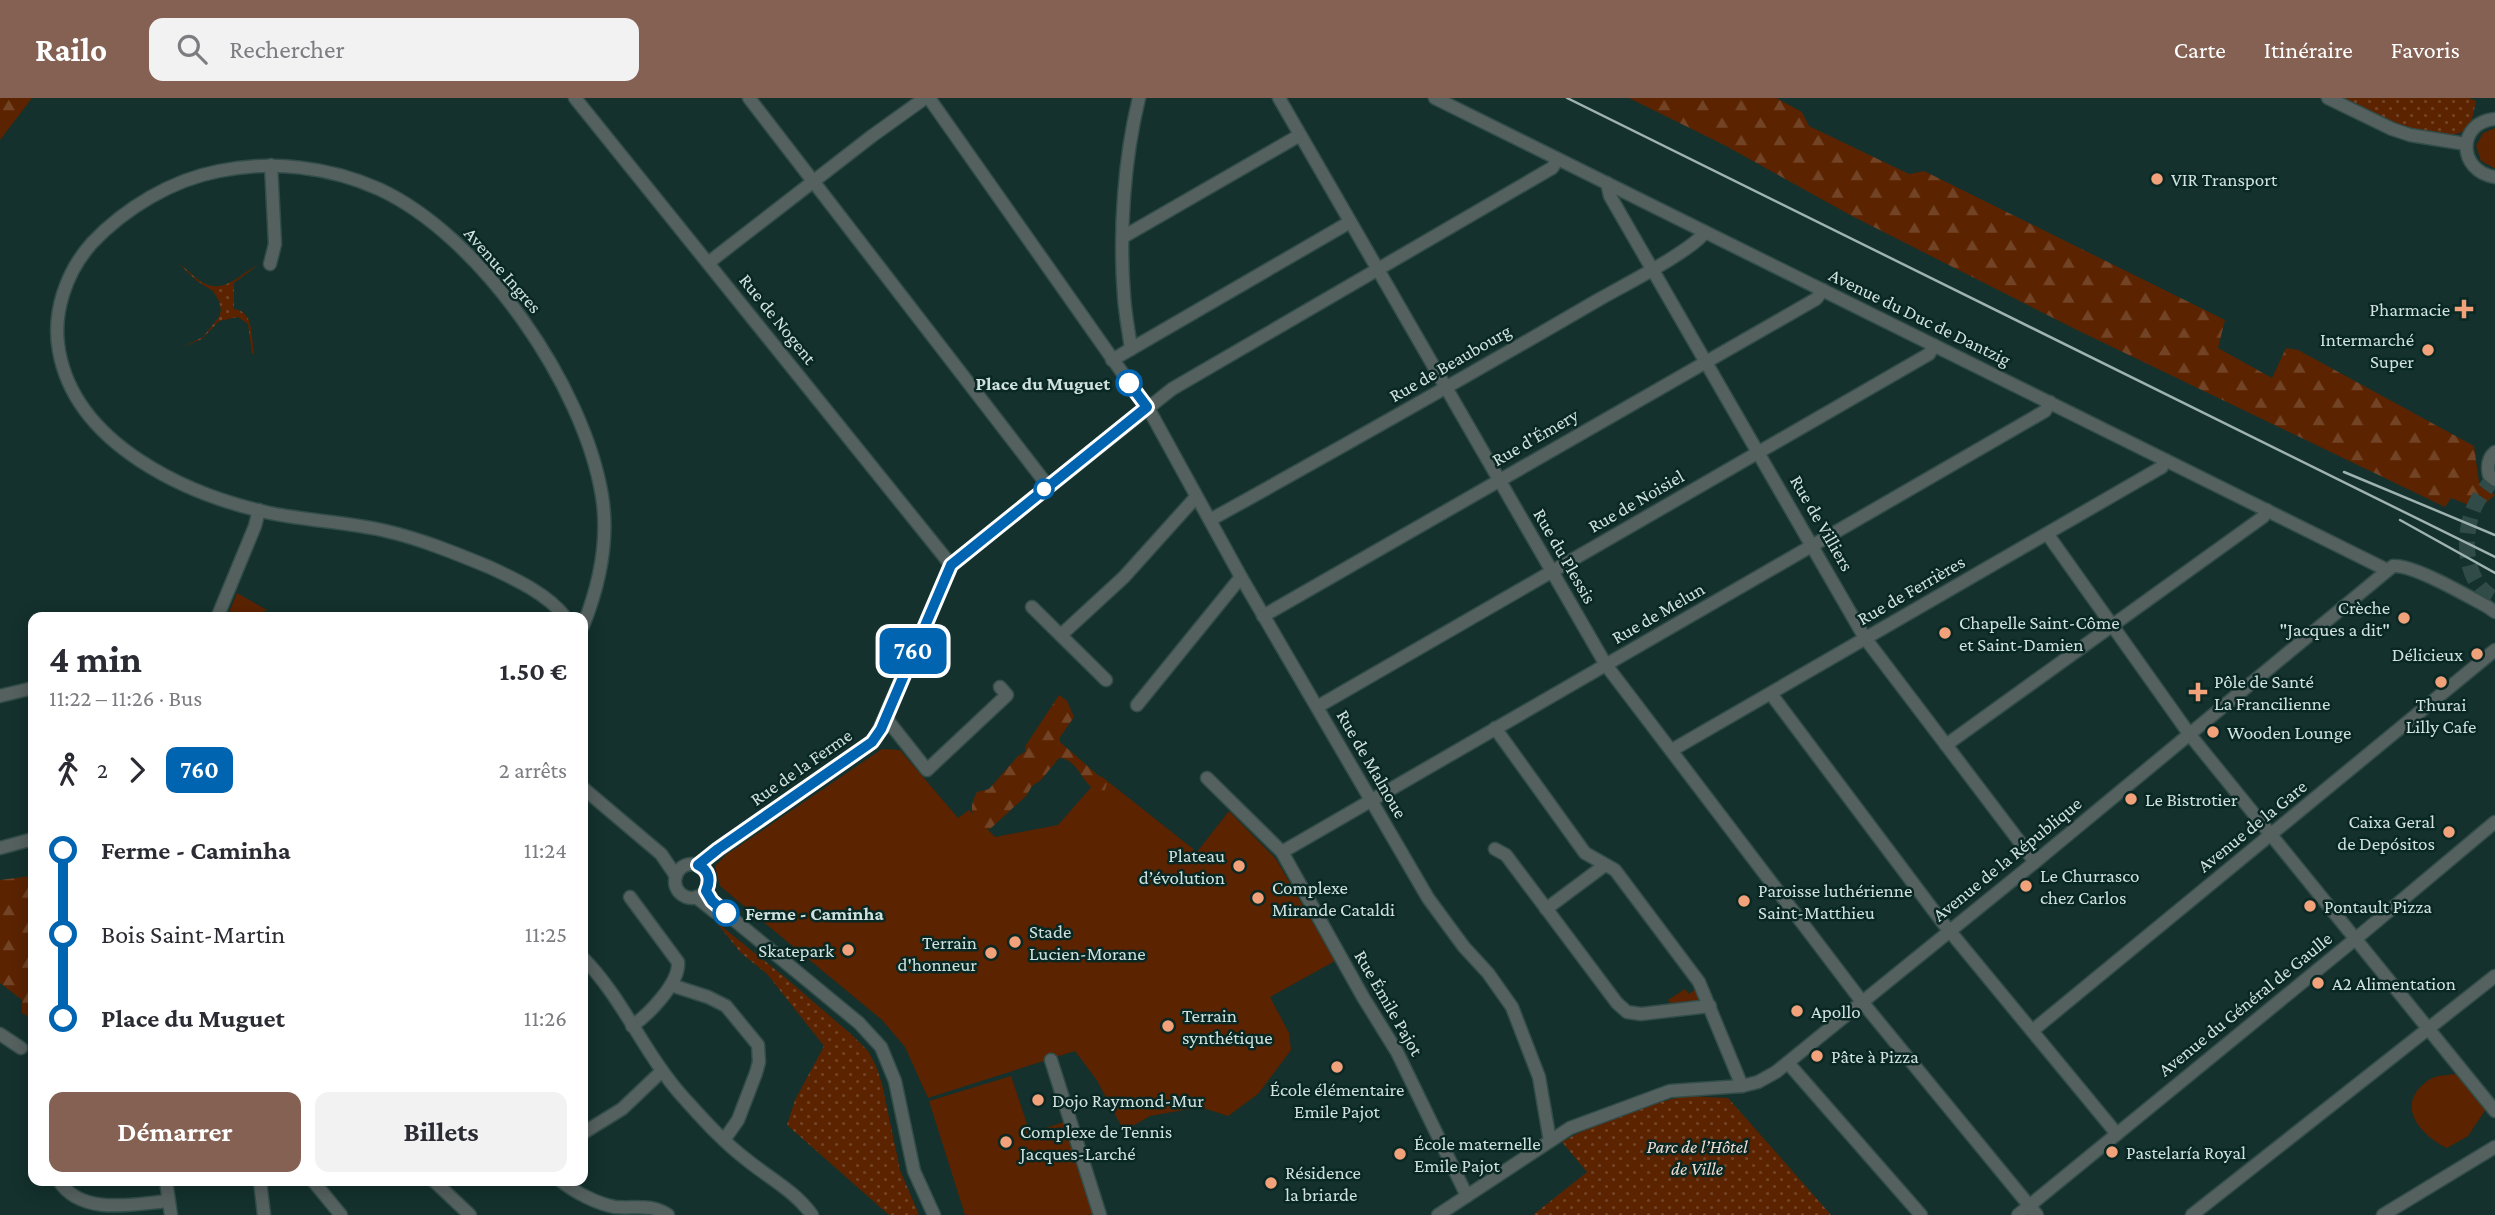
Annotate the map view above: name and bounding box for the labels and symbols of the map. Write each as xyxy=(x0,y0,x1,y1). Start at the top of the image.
place label: VIR Transport xyxy=(2171,169,2278,190)
marker: VIR Transport xyxy=(2149,171,2165,187)
street label: Avenue Ingres xyxy=(460,223,546,317)
street label: Avenue du Duc de Dantzig xyxy=(1826,264,2014,370)
street label: Rue de Nogent xyxy=(735,270,821,369)
place label: Pharmacie xyxy=(2369,299,2450,320)
marker: Pharmacie xyxy=(2456,301,2472,317)
street label: Rue de Beaubourg xyxy=(1386,320,1514,406)
place label: Intermarché Super xyxy=(2320,329,2414,372)
marker: Intermarché Super xyxy=(2420,342,2436,358)
marker: Place du Muguet xyxy=(1116,370,1142,396)
place label: Place du Muguet xyxy=(976,373,1110,394)
street label: Rue d'Émery xyxy=(1488,404,1582,470)
street label: Rue de Noisiel xyxy=(1585,465,1687,537)
street label: Rue de Villiers xyxy=(1786,471,1858,575)
unlabelled marker xyxy=(1034,479,1054,499)
street label: Rue du Plessis xyxy=(1529,505,1601,607)
street label: Rue de Ferrières xyxy=(1854,551,1968,629)
street label: Rue de Melun xyxy=(1608,578,1708,648)
place label: Crèche "Jacques a dit" xyxy=(2279,597,2390,640)
marker: Crèche "Jacques a dit" xyxy=(2396,610,2412,626)
place label: Chapelle Saint-Côme et Saint-Damien xyxy=(1959,612,2120,655)
marker: Chapelle Saint-Côme et Saint-Damien xyxy=(1937,625,1953,641)
line badge: 760 xyxy=(873,628,953,674)
place label: Délicieux xyxy=(2392,644,2463,665)
marker: Délicieux xyxy=(2469,646,2485,662)
place label: Pôle de Santé La Francilienne xyxy=(2214,671,2330,714)
marker: Thurai Lilly Cafe xyxy=(2433,674,2449,690)
marker: Pôle de Santé La Francilienne xyxy=(2188,682,2208,702)
place label: Thurai Lilly Cafe xyxy=(2406,694,2476,737)
street label: Rue de Malnoue xyxy=(1332,706,1412,822)
place label: Wooden Lounge xyxy=(2227,722,2351,743)
street label: Rue de la Ferme xyxy=(746,724,856,810)
marker: Wooden Lounge xyxy=(2205,724,2221,740)
street label: Avenue de la Gare xyxy=(2193,776,2311,876)
place label: Le Bistrotier xyxy=(2145,789,2238,810)
marker: Le Bistrotier xyxy=(2123,791,2139,807)
street label: Avenue de la République xyxy=(1928,793,2086,925)
place label: Caixa Geral de Depósitos xyxy=(2337,811,2435,854)
marker: Caixa Geral de Depósitos xyxy=(2441,824,2457,840)
place label: Plateau d’évolution xyxy=(1139,845,1225,888)
marker: Plateau d’évolution xyxy=(1231,858,1247,874)
place label: Le Churrasco chez Carlos xyxy=(2040,865,2140,908)
place label: Complexe Mirande Cataldi xyxy=(1272,877,1395,920)
marker: Le Churrasco chez Carlos xyxy=(2018,878,2034,894)
place label: Paroisse luthérienne Saint-Matthieu xyxy=(1758,880,1912,923)
marker: Complexe Mirande Cataldi xyxy=(1250,890,1266,906)
marker: Paroisse luthérienne Saint-Matthieu xyxy=(1736,893,1752,909)
place label: Pontault Pizza xyxy=(2324,896,2432,917)
marker: Pontault Pizza xyxy=(2302,898,2318,914)
marker: Ferme - Caminha xyxy=(713,900,739,926)
place label: Ferme - Caminha xyxy=(745,903,884,924)
place label: Stade Lucien-Morane xyxy=(1029,921,1146,964)
street label: Avenue du Général de Gaulle xyxy=(2154,928,2336,1080)
place label: Terrain d'honneur xyxy=(897,932,977,975)
marker: Stade Lucien-Morane xyxy=(1007,934,1023,950)
place label: Skatepark xyxy=(758,940,835,961)
marker: Skatepark xyxy=(840,942,856,958)
marker: Terrain d'honneur xyxy=(983,945,999,961)
street label: Rue Émile Pajot xyxy=(1350,947,1428,1061)
place label: A2 Alimentation xyxy=(2332,973,2456,994)
marker: A2 Alimentation xyxy=(2310,975,2326,991)
place label: Apollo xyxy=(1811,1001,1861,1022)
marker: Apollo xyxy=(1789,1003,1805,1019)
place label: Terrain synthétique xyxy=(1182,1005,1273,1048)
marker: Terrain synthétique xyxy=(1160,1018,1176,1034)
place label: Pâte à Pizza xyxy=(1831,1046,1919,1067)
marker: Pâte à Pizza xyxy=(1809,1048,1825,1064)
marker: École élémentaire Emile Pajot xyxy=(1329,1059,1345,1075)
place label: École élémentaire Emile Pajot xyxy=(1270,1079,1404,1123)
place label: Dojo Raymond-Mur xyxy=(1052,1090,1204,1112)
marker: Dojo Raymond-Mur xyxy=(1030,1092,1046,1108)
place label: Complexe de Tennis Jacques-Larché xyxy=(1018,1121,1172,1164)
place label: École maternelle Emile Pajot xyxy=(1414,1133,1541,1177)
marker: Complexe de Tennis Jacques-Larché xyxy=(998,1134,1014,1150)
park label: Parc de l’Hôtel de Ville xyxy=(1646,1136,1748,1179)
place label: Pastelaría Royal xyxy=(2126,1142,2246,1163)
marker: Pastelaría Royal xyxy=(2104,1144,2120,1160)
marker: École maternelle Emile Pajot xyxy=(1392,1146,1408,1162)
place label: Résidence la briarde xyxy=(1285,1162,1361,1205)
marker: Résidence la briarde xyxy=(1263,1175,1279,1191)

